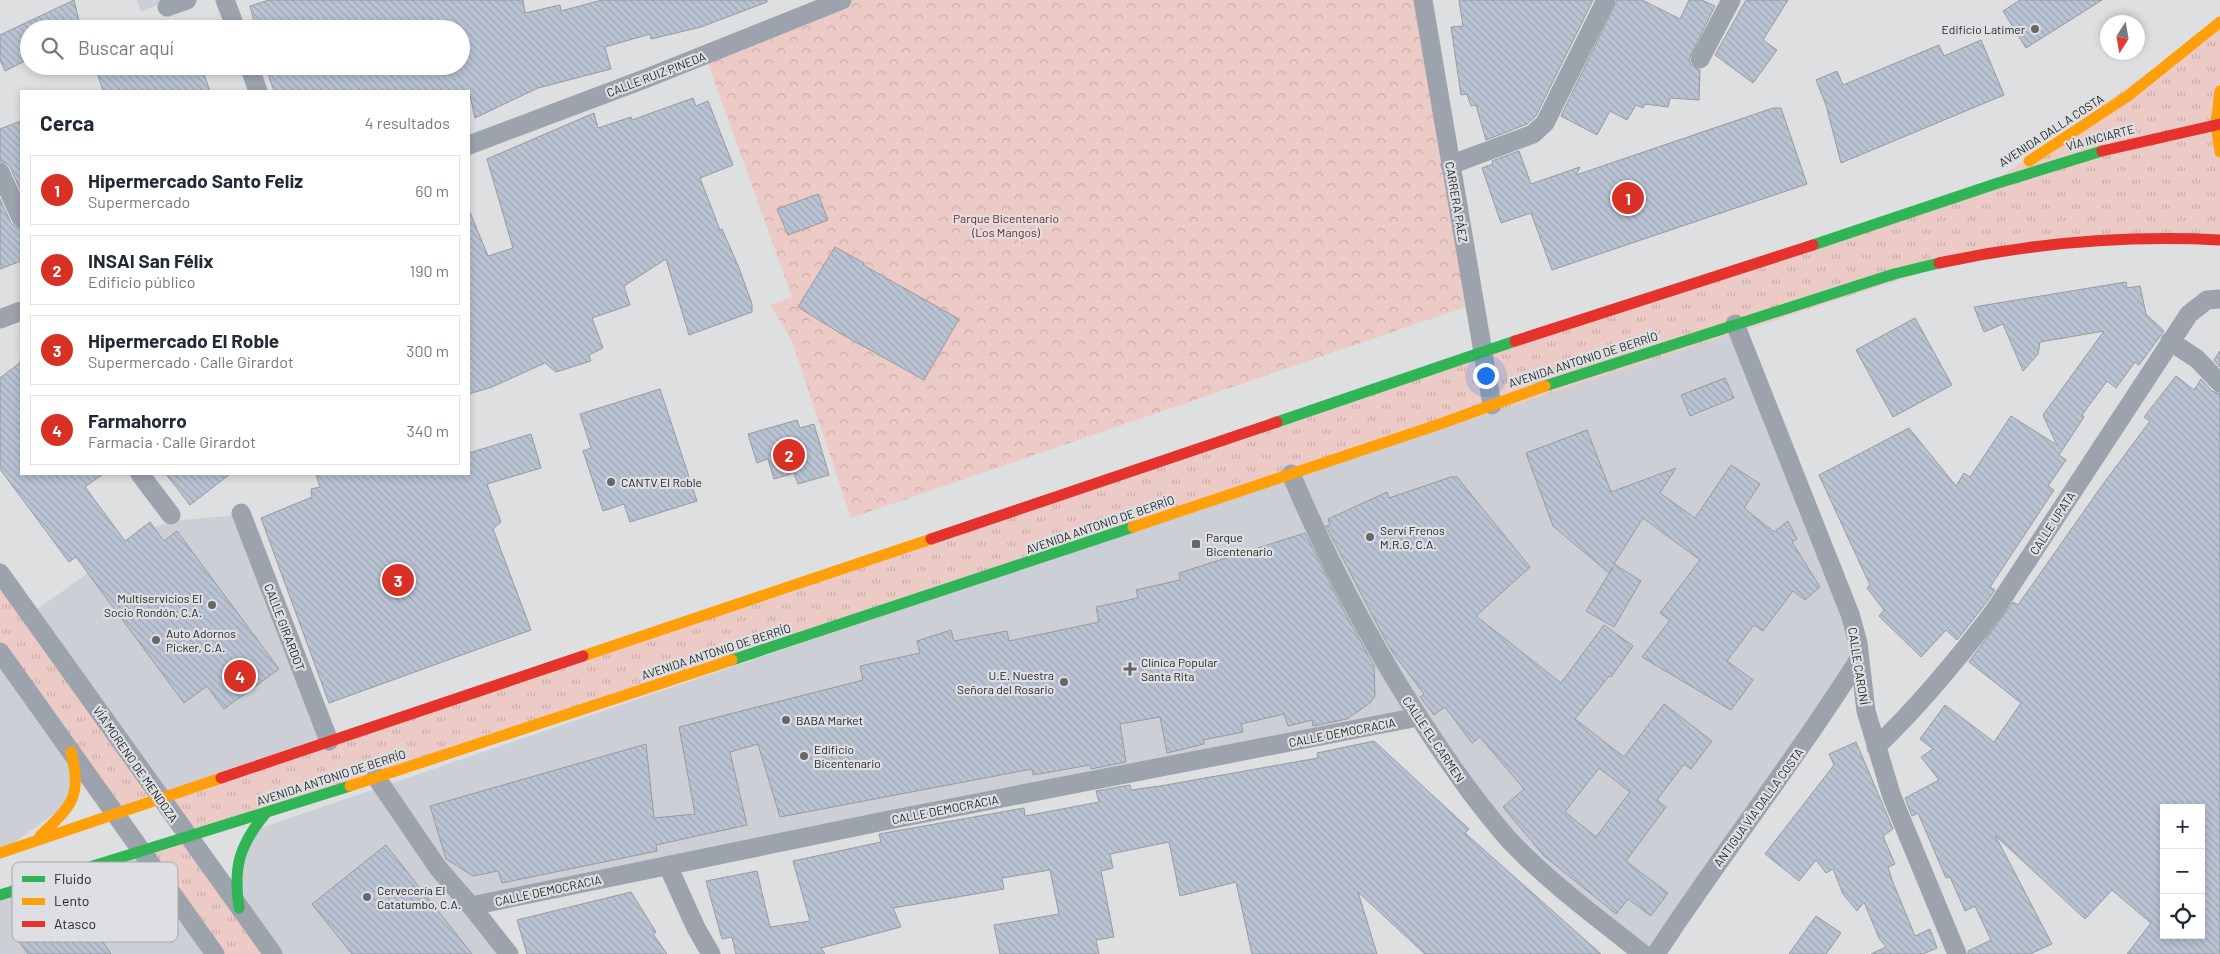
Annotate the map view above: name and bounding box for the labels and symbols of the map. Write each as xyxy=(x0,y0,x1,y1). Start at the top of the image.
north arrow xyxy=(2100,15,2145,60)
place label: Edificio Latimer xyxy=(1942,22,2026,36)
marker: Edificio Latimer xyxy=(2029,23,2041,35)
street label: CALLE RUIZ PINEDA xyxy=(605,49,707,99)
street label: AVENIDA DALLA COSTA xyxy=(1996,91,2106,169)
street label: VÍA INCIARTE xyxy=(2064,121,2136,153)
street label: CARRERA PÁEZ xyxy=(1443,160,1471,244)
pin: 1 xyxy=(1612,179,1644,217)
park label: Parque Bicentenario (Los Mangos) xyxy=(953,211,1059,239)
street label: AVENIDA ANTONIO DE BERRÍO xyxy=(1507,328,1659,390)
your location xyxy=(1473,363,1499,389)
pin: 2 xyxy=(773,436,805,474)
place label: CANTV El Roble xyxy=(621,475,702,489)
marker: CANTV El Roble xyxy=(605,476,617,488)
street label: CALLE UPATA xyxy=(2026,489,2078,557)
street label: AVENIDA ANTONIO DE BERRÍO xyxy=(1024,492,1176,556)
place label: Serví Frenos M.R.G, C.A. xyxy=(1380,523,1445,551)
place label: Parque Bicentenario xyxy=(1206,530,1273,558)
marker: Serví Frenos M.R.G, C.A. xyxy=(1364,531,1376,543)
marker: Parque Bicentenario xyxy=(1190,538,1202,550)
pin: 3 xyxy=(382,561,414,599)
street label: CALLE GIRARDOT xyxy=(262,581,308,673)
place label: Multiservicios El Socio Rondón, C.A. xyxy=(104,591,202,619)
marker: Multiservicios El Socio Rondón, C.A. xyxy=(206,599,218,611)
street label: AVENIDA ANTONIO DE BERRÍO xyxy=(640,620,792,682)
place label: Auto Adornos Picker, C.A. xyxy=(166,626,236,654)
street label: CALLE CARONÍ xyxy=(1846,626,1872,706)
marker: Auto Adornos Picker, C.A. xyxy=(150,634,162,646)
place label: Clínica Popular Santa Rita xyxy=(1141,655,1218,683)
pin: 4 xyxy=(224,657,256,695)
marker: Clínica Popular Santa Rita xyxy=(1123,662,1137,676)
place label: U.E. Nuestra Señora del Rosario xyxy=(957,668,1054,696)
marker: U.E. Nuestra Señora del Rosario xyxy=(1058,676,1070,688)
street label: CALLE EL CARMEN xyxy=(1400,694,1468,784)
street label: VÍA MORENO DE MENDOZA xyxy=(91,703,181,825)
place label: BABA Market xyxy=(796,713,863,727)
marker: BABA Market xyxy=(780,714,792,726)
street label: CALLE DEMOCRACIA xyxy=(1287,715,1397,749)
place label: Edificio Bicentenario xyxy=(814,742,881,770)
street label: ANTIGUA VÍA DALLA COSTA xyxy=(1710,745,1806,869)
street label: AVENIDA ANTONIO DE BERRÍO xyxy=(255,746,407,808)
marker: Edificio Bicentenario xyxy=(798,750,810,762)
street label: CALLE DEMOCRACIA xyxy=(890,792,1000,826)
legend xyxy=(12,862,178,942)
text: Fluido xyxy=(54,870,92,887)
street label: CALLE DEMOCRACIA xyxy=(493,872,603,908)
place label: Cervecería El Catatumbo, C.A. xyxy=(377,883,461,911)
marker: Cervecería El Catatumbo, C.A. xyxy=(361,891,373,903)
text: Lento xyxy=(54,892,89,909)
text: Atasco xyxy=(54,915,96,932)

